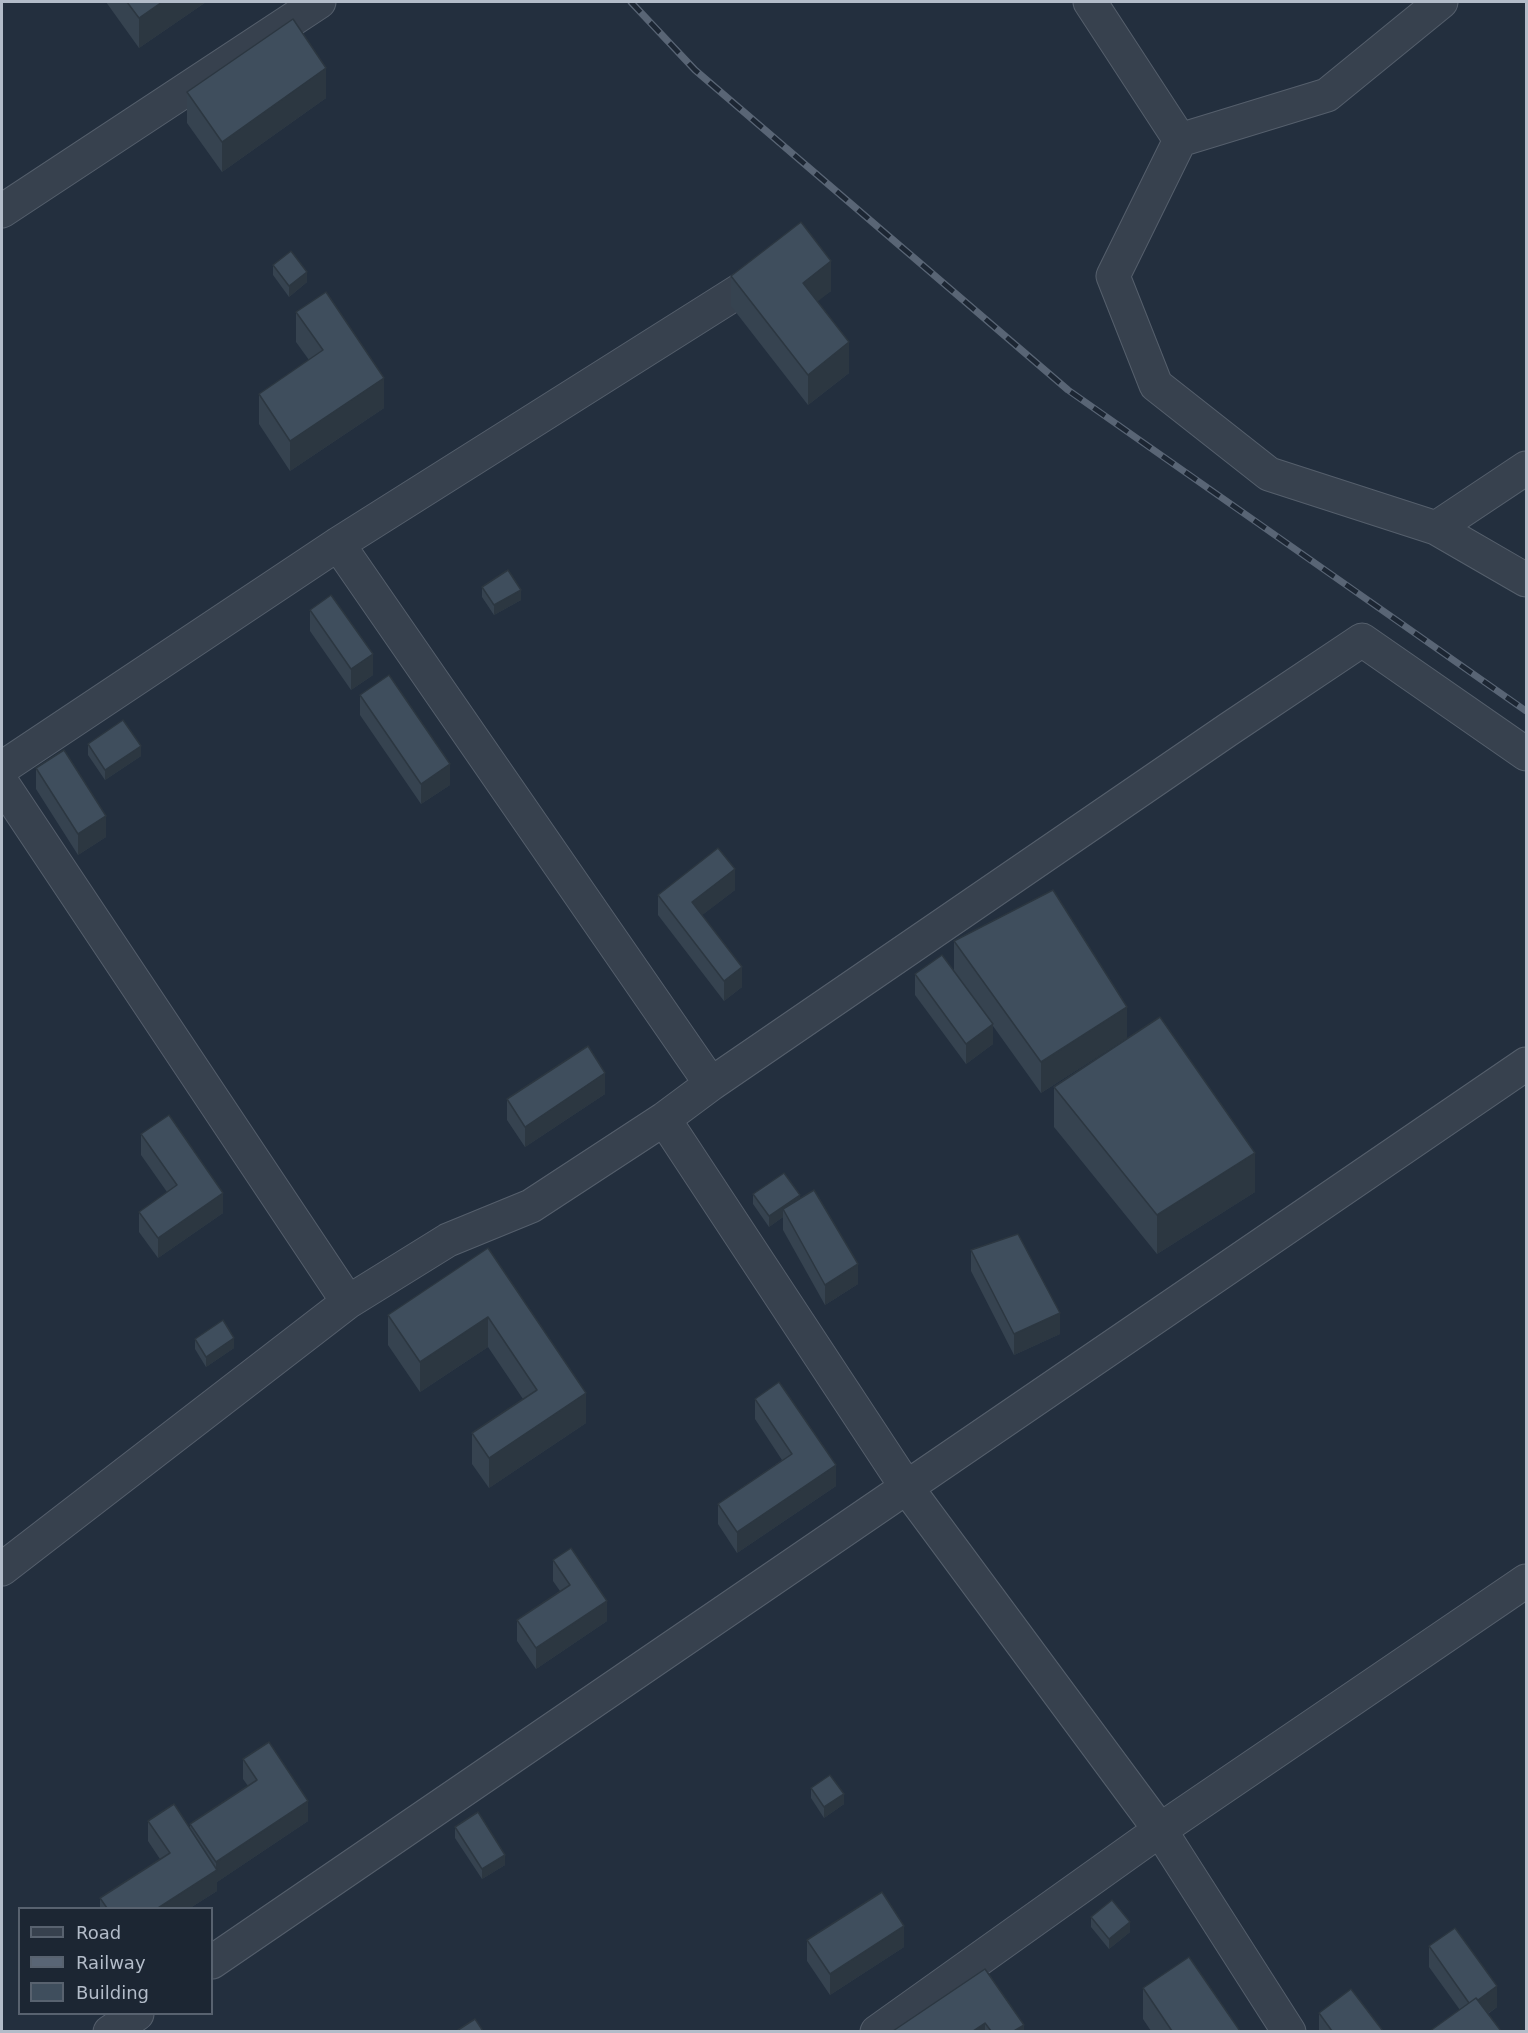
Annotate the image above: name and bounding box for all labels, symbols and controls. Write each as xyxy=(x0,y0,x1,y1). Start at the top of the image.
legend xyxy=(18,1907,213,2015)
text: Road xyxy=(76,1922,121,1943)
text: Railway xyxy=(76,1952,146,1973)
text: Building xyxy=(76,1982,149,2003)

